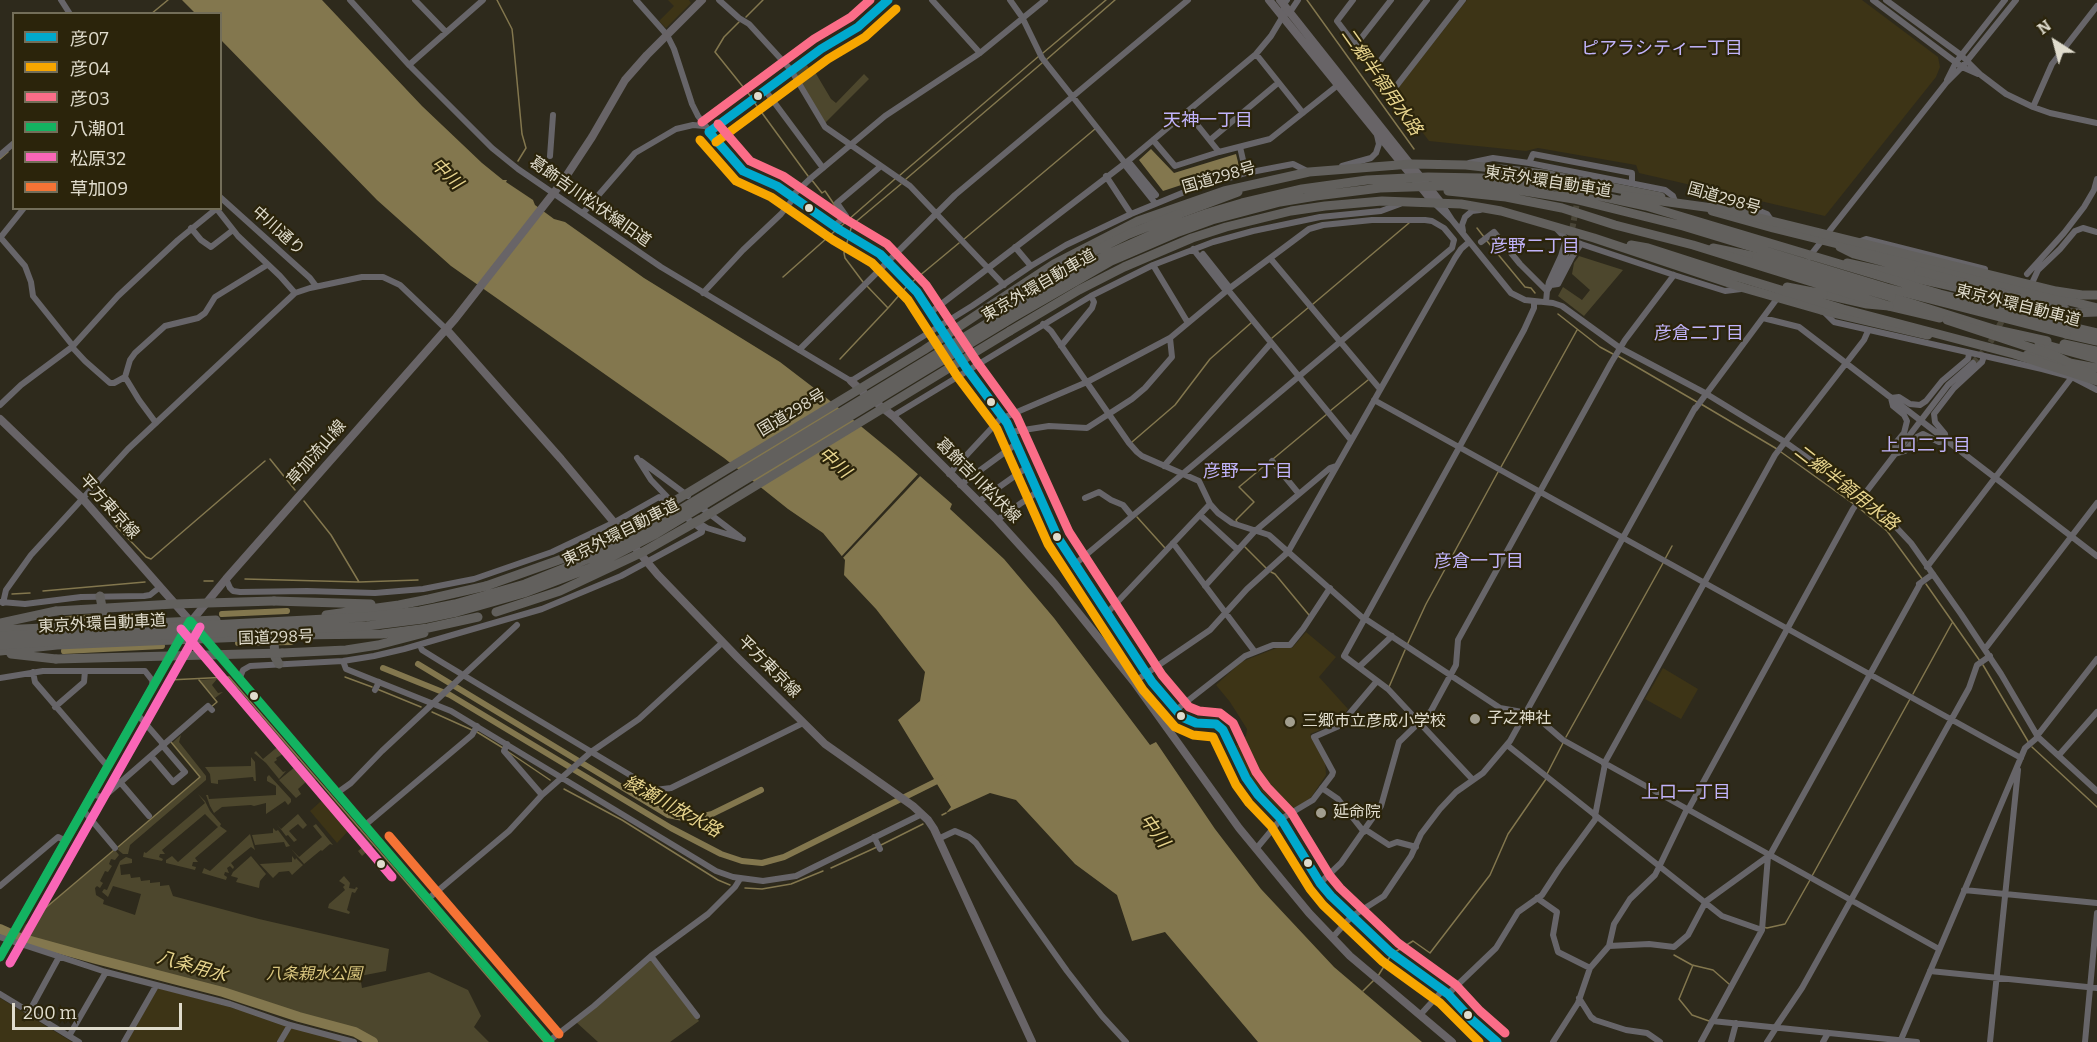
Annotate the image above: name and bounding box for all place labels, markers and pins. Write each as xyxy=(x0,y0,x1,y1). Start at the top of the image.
unlabelled marker xyxy=(752,90,764,102)
unlabelled marker xyxy=(803,202,815,214)
unlabelled marker xyxy=(985,396,997,408)
unlabelled marker xyxy=(1051,531,1063,543)
unlabelled marker xyxy=(248,690,260,702)
place label: 子之神社 xyxy=(1487,709,1551,729)
unlabelled marker xyxy=(1175,710,1187,722)
place label: 三郷市立彦成小学校 xyxy=(1302,712,1446,732)
marker: 子之神社 xyxy=(1468,712,1482,726)
marker: 三郷市立彦成小学校 xyxy=(1283,715,1297,729)
place label: 延命院 xyxy=(1333,803,1381,823)
marker: 延命院 xyxy=(1314,806,1328,820)
unlabelled marker xyxy=(1302,857,1314,869)
unlabelled marker xyxy=(375,858,387,870)
unlabelled marker xyxy=(1462,1009,1474,1021)

